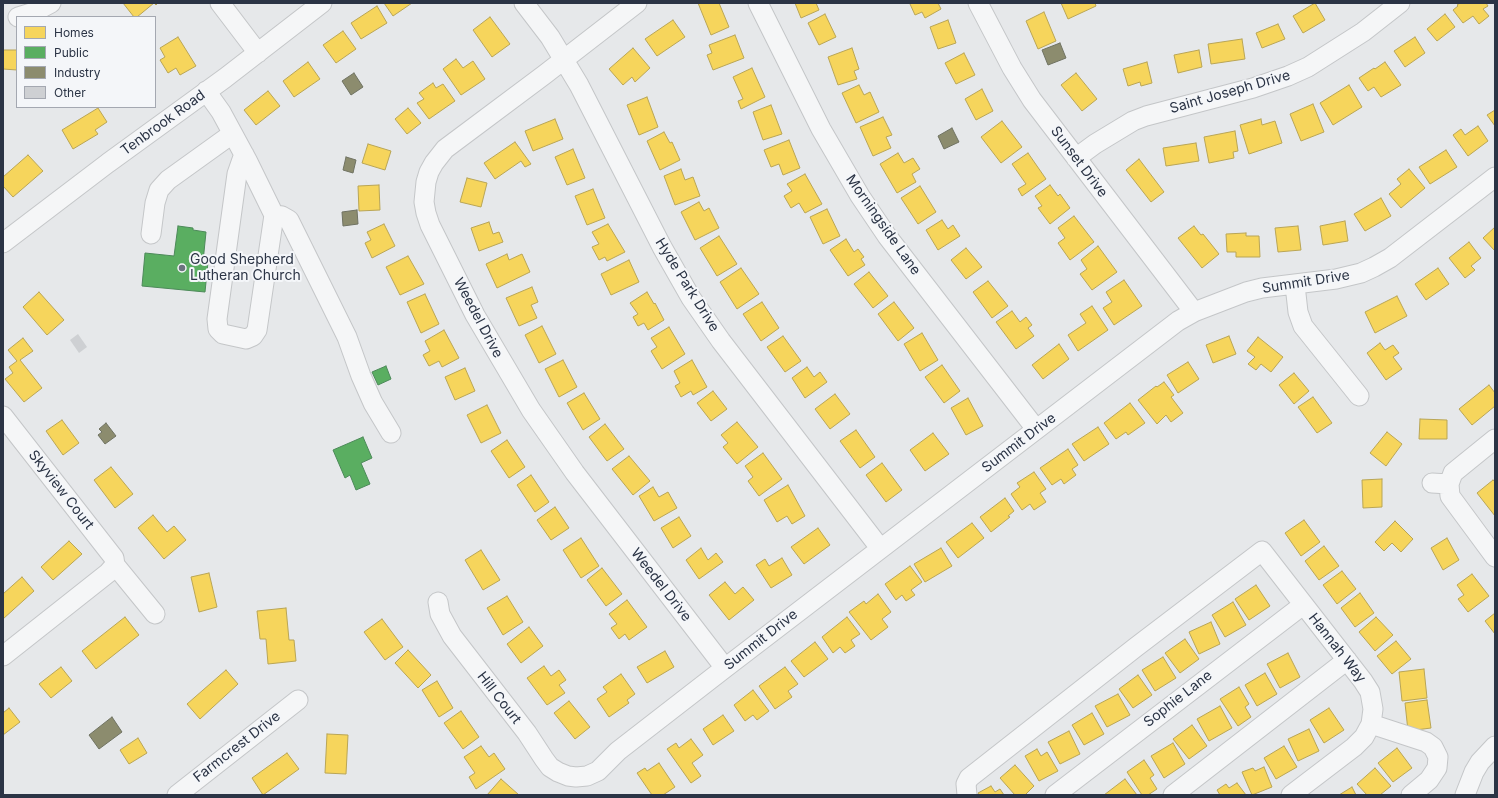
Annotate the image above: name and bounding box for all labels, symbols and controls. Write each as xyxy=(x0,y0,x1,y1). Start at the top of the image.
legend xyxy=(16,16,156,108)
text: Homes xyxy=(54,25,94,40)
text: Public xyxy=(54,45,89,60)
text: Industry xyxy=(54,65,100,80)
street label: Saint Joseph Drive xyxy=(1168,67,1292,117)
text: Other xyxy=(54,85,86,100)
street label: Tenbrook Road xyxy=(118,87,208,159)
street label: Sunset Drive xyxy=(1047,123,1111,201)
street label: Morningside Lane xyxy=(842,172,924,278)
street label: Hyde Park Drive xyxy=(651,235,723,335)
place label: Good Shepherd Lutheran Church xyxy=(190,252,301,284)
marker: Good Shepherd Lutheran Church xyxy=(177,263,187,273)
street label: Summit Drive xyxy=(1261,267,1351,297)
street label: Weedel Drive xyxy=(450,275,506,361)
street label: Summit Drive xyxy=(979,410,1059,476)
street label: Skyview Court xyxy=(25,447,97,533)
street label: Weedel Drive xyxy=(627,545,695,625)
street label: Summit Drive xyxy=(721,606,801,674)
street label: Hannah Way xyxy=(1305,610,1369,686)
street label: Sophie Lane xyxy=(1141,667,1215,731)
street label: Hill Court xyxy=(473,669,525,727)
street label: Farmcrest Drive xyxy=(190,708,284,786)

